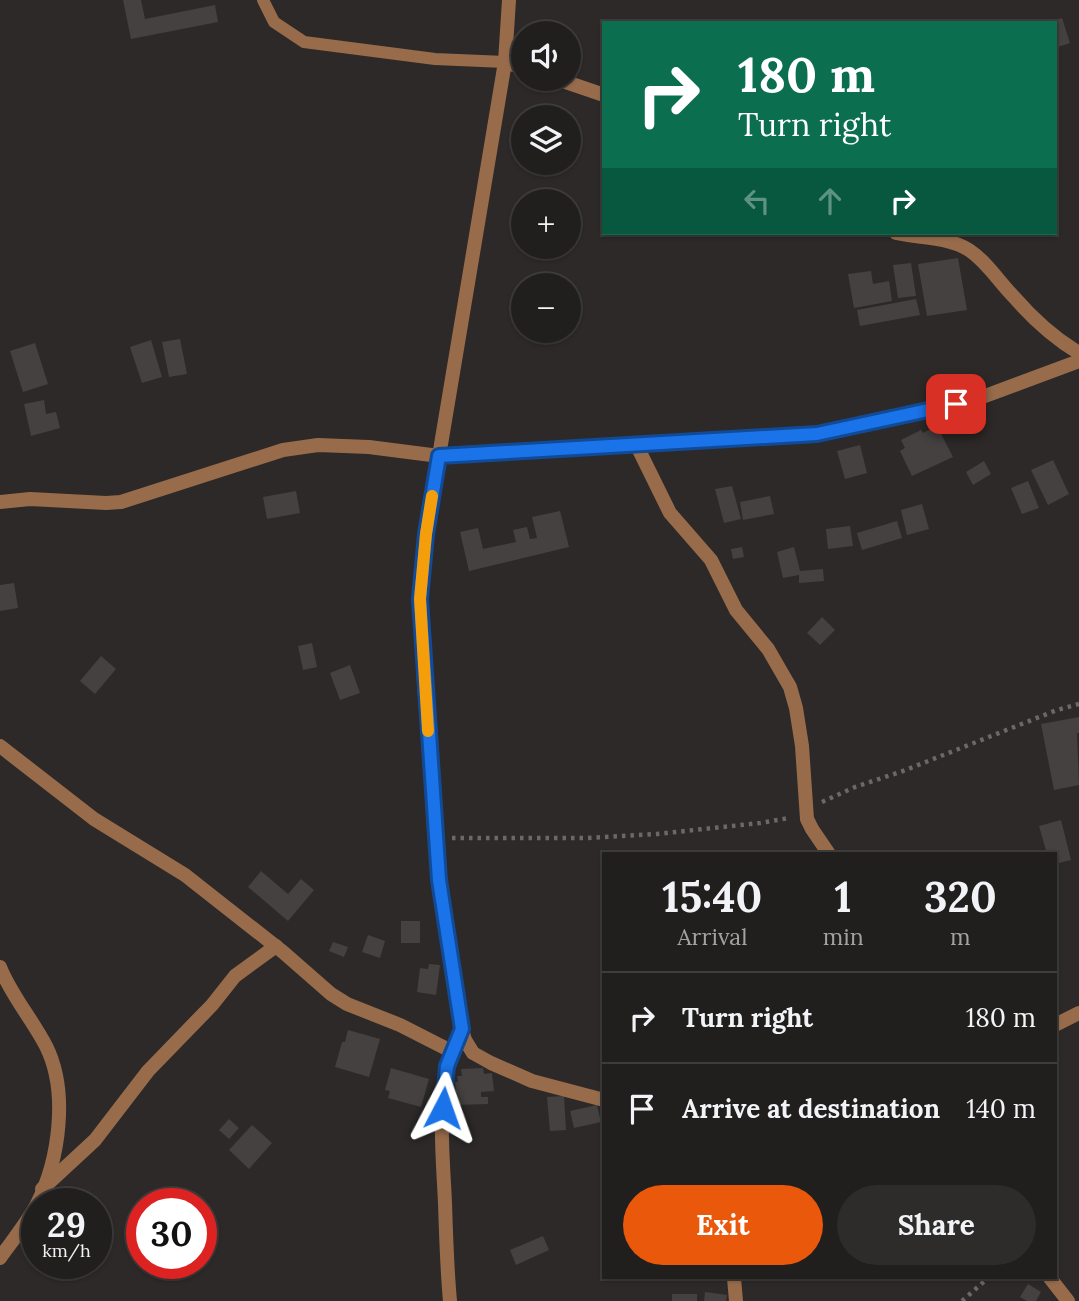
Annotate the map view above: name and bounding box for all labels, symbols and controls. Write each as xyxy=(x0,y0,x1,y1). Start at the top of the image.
map controls xyxy=(511,21,581,343)
button: sound xyxy=(511,21,581,91)
text: 180 m xyxy=(738,43,875,105)
icon: right xyxy=(623,49,714,140)
text: Turn right xyxy=(738,104,891,145)
button: layers xyxy=(511,105,581,175)
icon: left xyxy=(738,182,776,220)
icon: ahead xyxy=(811,182,849,220)
icon: right xyxy=(884,182,922,220)
button: + xyxy=(511,189,581,259)
button: − xyxy=(511,273,581,343)
pin xyxy=(926,374,986,434)
icon: arrive xyxy=(937,385,975,423)
text: 15:40 xyxy=(662,870,762,924)
text: 1 xyxy=(835,870,852,924)
text: 320 xyxy=(924,870,997,924)
text: Arrival xyxy=(677,922,747,951)
text: min xyxy=(823,922,864,951)
text: m xyxy=(950,922,971,951)
icon: right xyxy=(623,999,661,1037)
text: Turn right xyxy=(682,1001,813,1034)
text: 180 m xyxy=(966,1001,1036,1034)
position arrow xyxy=(406,1071,480,1145)
icon: arrive xyxy=(623,1090,661,1128)
text: Arrive at destination xyxy=(682,1092,940,1125)
text: 140 m xyxy=(966,1092,1036,1125)
button: Exit xyxy=(623,1185,823,1265)
button: Share xyxy=(837,1185,1036,1265)
speed limit sign: 30 xyxy=(126,1188,217,1279)
text: 29 xyxy=(47,1202,86,1247)
text: km/h xyxy=(42,1239,91,1262)

